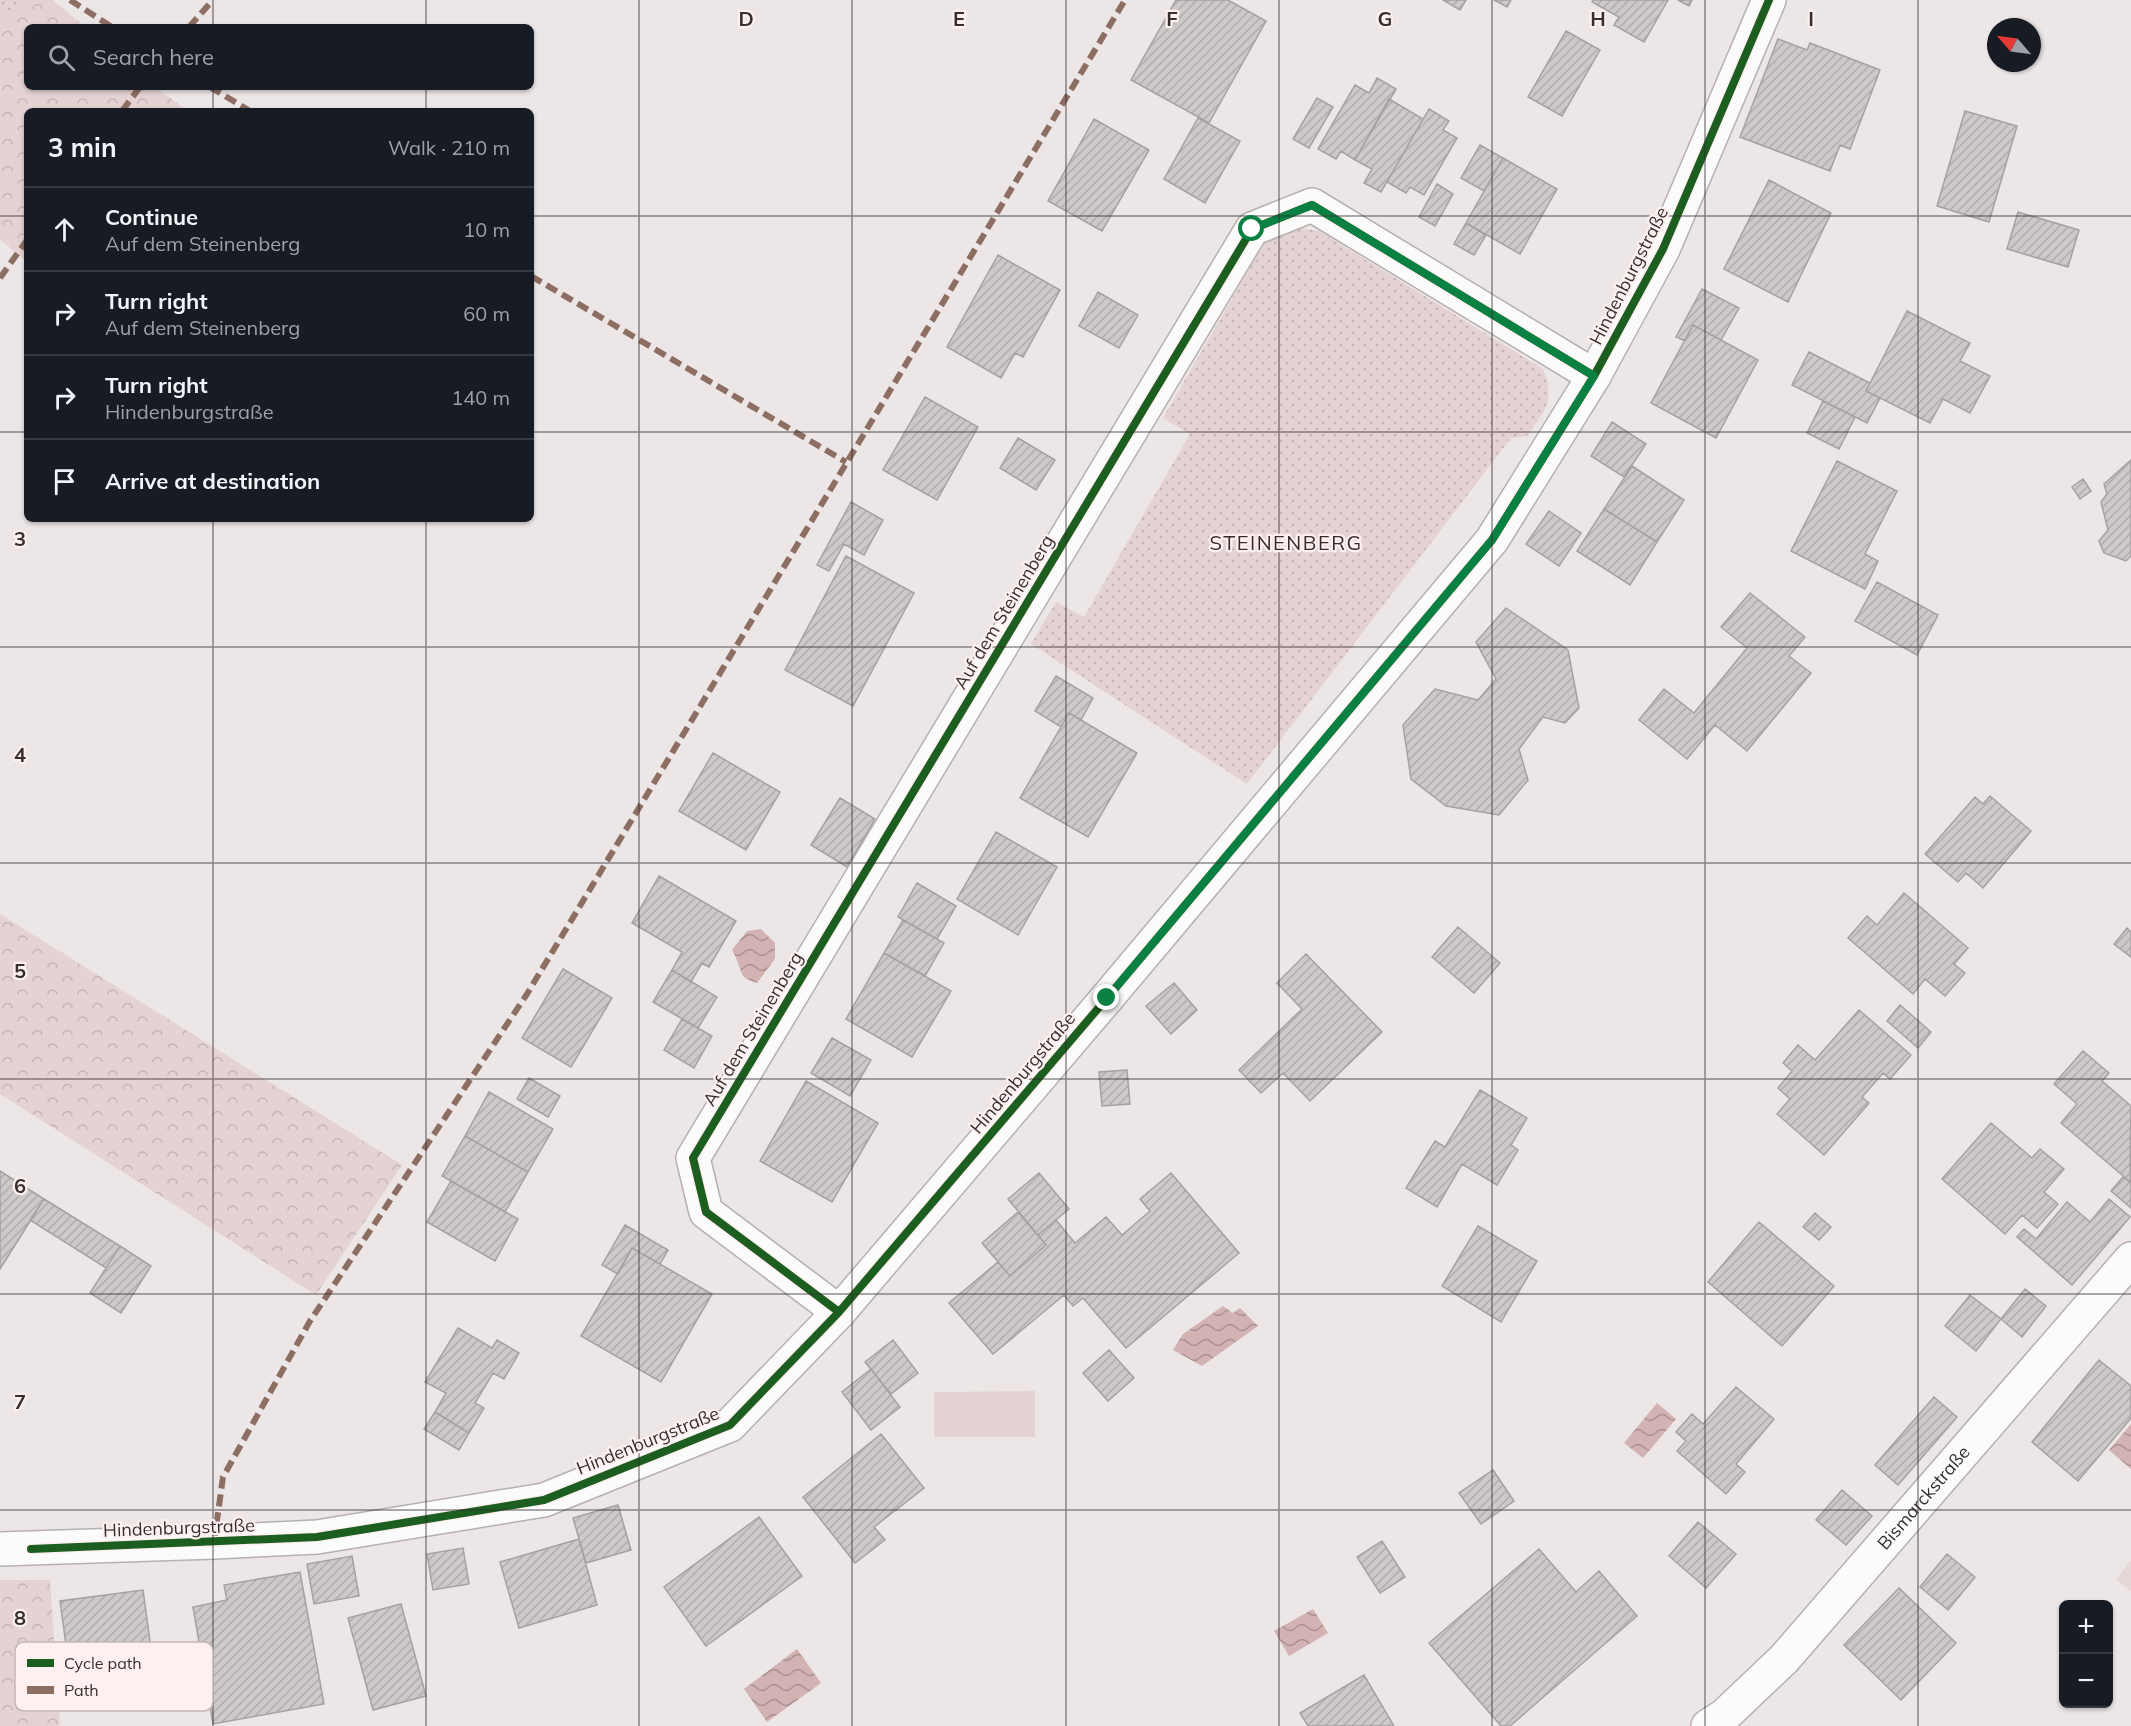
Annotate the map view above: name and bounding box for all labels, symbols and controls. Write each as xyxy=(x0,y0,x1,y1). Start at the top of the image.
text: D xyxy=(738,6,754,31)
text: E xyxy=(953,6,965,31)
text: F xyxy=(1166,6,1178,31)
text: G xyxy=(1378,6,1392,31)
text: H xyxy=(1590,6,1606,31)
text: I xyxy=(1808,6,1814,31)
north arrow xyxy=(1987,18,2041,72)
search box xyxy=(24,24,534,90)
icon: search xyxy=(45,41,78,74)
text: Search here xyxy=(93,43,214,71)
text: 3 min xyxy=(48,131,117,164)
text: Walk · 210 m xyxy=(388,135,510,160)
text: Continue xyxy=(105,203,198,231)
street label: Hindenburgstraße xyxy=(1584,203,1673,349)
icon: ahead xyxy=(48,213,81,246)
route start xyxy=(1238,215,1264,241)
text: 10 m xyxy=(463,217,510,242)
text: Auf dem Steinenberg xyxy=(105,231,300,256)
text: Turn right xyxy=(105,287,208,315)
icon: right xyxy=(48,297,81,330)
text: 60 m xyxy=(463,301,510,326)
text: Auf dem Steinenberg xyxy=(105,315,300,340)
text: Turn right xyxy=(105,371,208,399)
icon: right xyxy=(48,381,81,414)
text: 140 m xyxy=(451,385,510,410)
text: Hindenburgstraße xyxy=(105,399,274,424)
icon: arrive xyxy=(48,465,81,498)
text: Arrive at destination xyxy=(105,467,320,495)
text: 3 xyxy=(14,526,26,551)
district label: STEINENBERG xyxy=(1209,530,1363,555)
street label: Auf dem Steinenberg xyxy=(948,531,1059,693)
text: 4 xyxy=(14,742,26,767)
street label: Auf dem Steinenberg xyxy=(697,948,808,1110)
text: 5 xyxy=(14,958,26,983)
route end xyxy=(1093,984,1119,1010)
street label: Hindenburgstraße xyxy=(965,1007,1080,1138)
text: 6 xyxy=(14,1173,26,1198)
text: 7 xyxy=(14,1389,26,1414)
street label: Hindenburgstraße xyxy=(573,1401,722,1480)
street label: Bismarckstraße xyxy=(1872,1441,1975,1554)
street label: Hindenburgstraße xyxy=(103,1513,255,1542)
map controls xyxy=(2059,1600,2113,1708)
button: + xyxy=(2059,1600,2113,1654)
text: 8 xyxy=(14,1605,26,1630)
legend xyxy=(15,1642,213,1711)
text: Cycle path xyxy=(64,1653,142,1673)
button: − xyxy=(2059,1654,2113,1708)
text: Path xyxy=(64,1680,99,1700)

